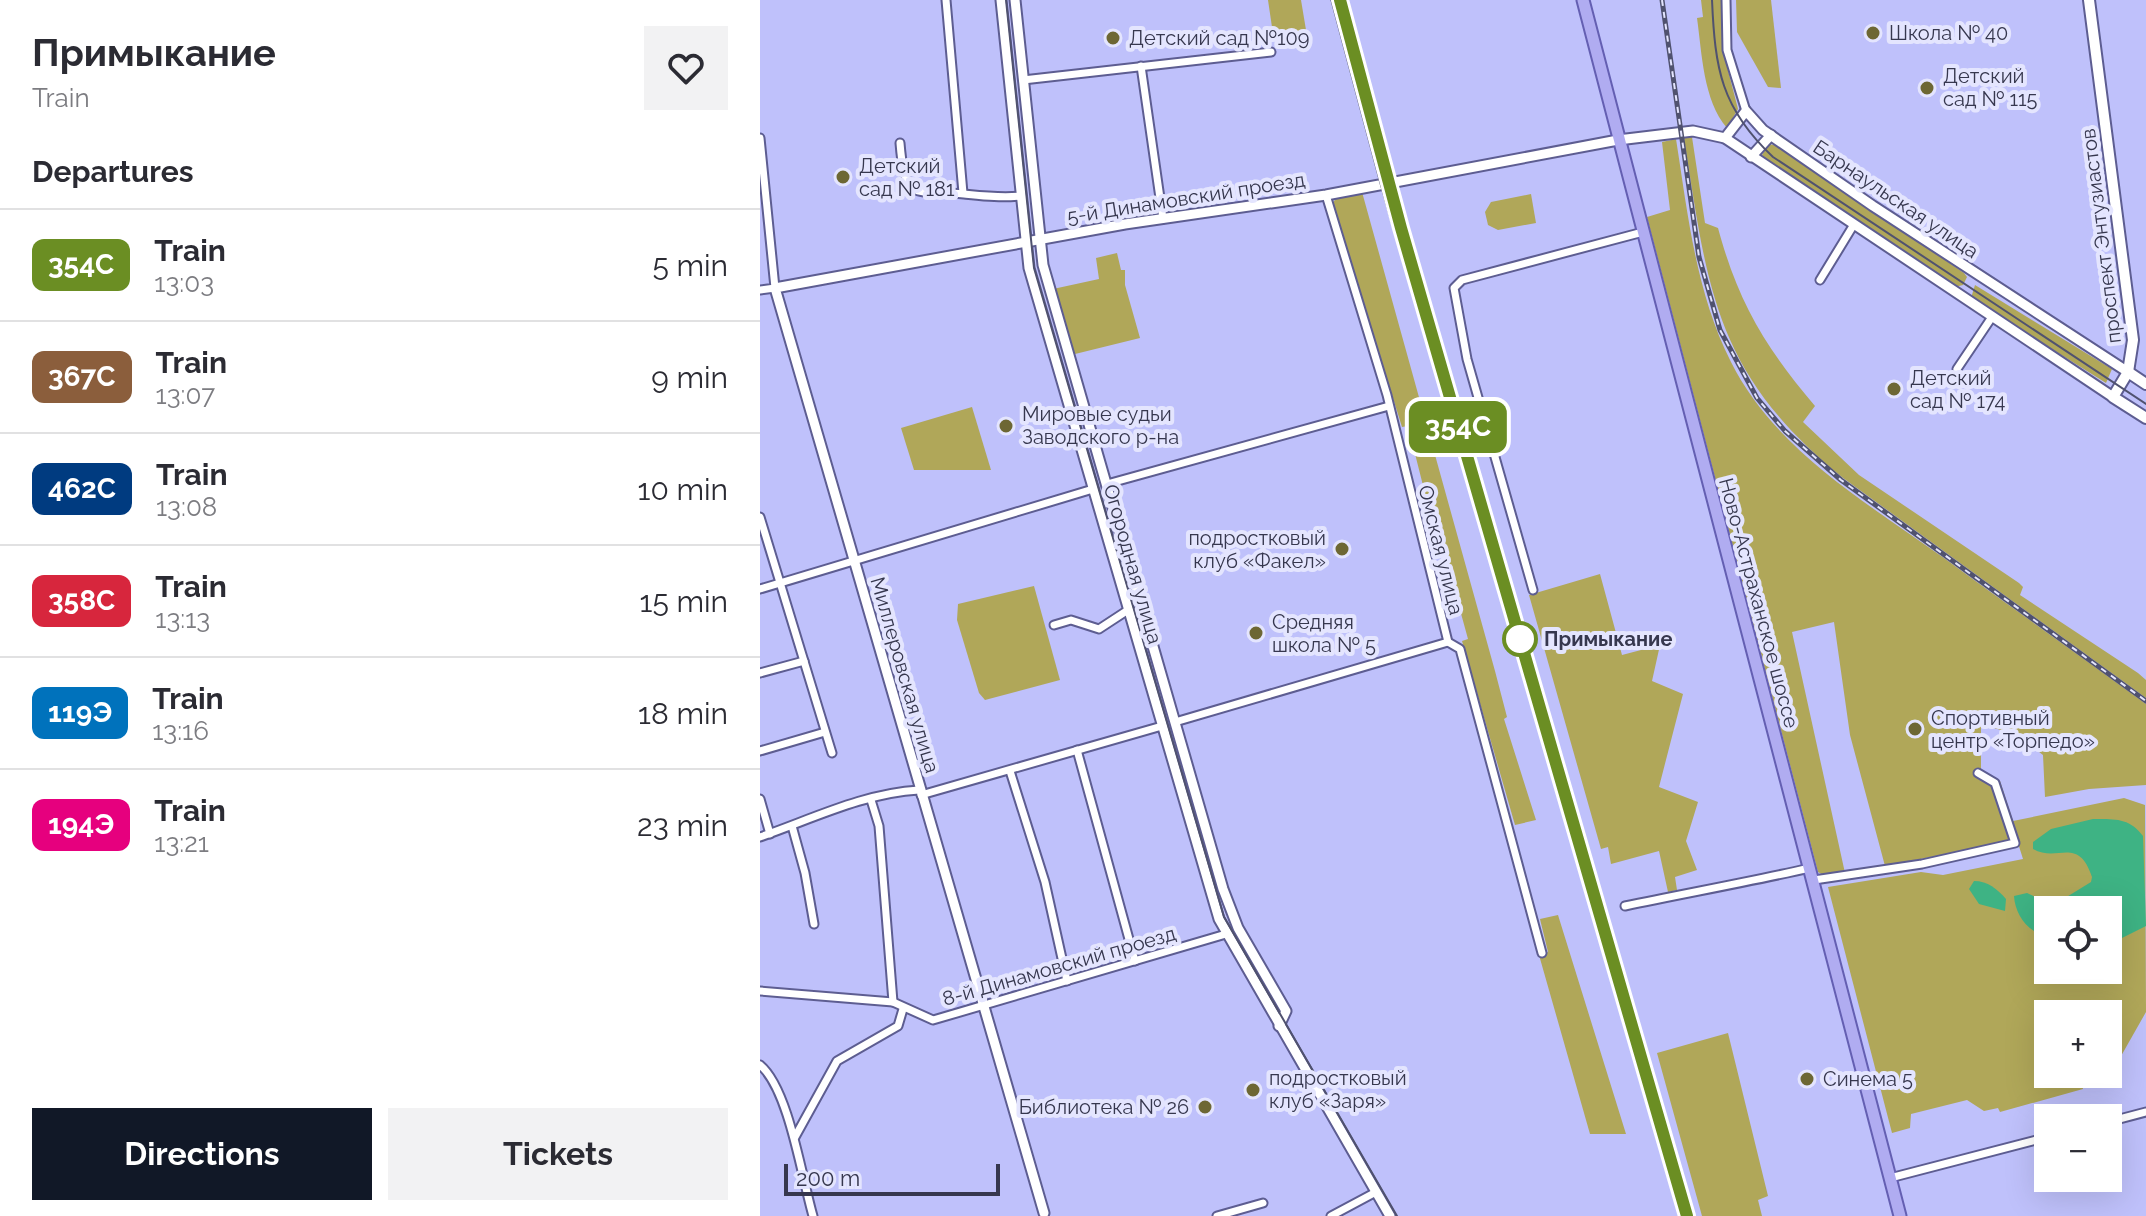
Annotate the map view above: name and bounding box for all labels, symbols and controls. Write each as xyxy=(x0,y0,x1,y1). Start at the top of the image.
place label: Школа № 40 xyxy=(1889,21,2008,45)
marker: Школа № 40 xyxy=(1864,24,1882,42)
button: heart xyxy=(644,26,728,110)
place label: Детский сад №109 xyxy=(1129,26,1309,50)
marker: Детский сад №109 xyxy=(1104,29,1122,47)
text: Примыкание xyxy=(32,30,276,75)
place label: Детский сад № 115 xyxy=(1943,64,2038,111)
marker: Детский сад № 115 xyxy=(1918,79,1936,97)
text: Train xyxy=(32,83,90,113)
street label: проспект Энтузиастов xyxy=(2076,127,2126,345)
street label: Барнаульская улица xyxy=(1809,135,1983,263)
text: Departures xyxy=(32,154,194,189)
place label: Детский сад № 181 xyxy=(859,154,955,201)
street label: 5-й Динамовский проезд xyxy=(1065,167,1307,229)
marker: Детский сад № 181 xyxy=(834,168,852,186)
text: Train xyxy=(154,233,226,268)
text: 354С xyxy=(48,248,114,281)
text: 5 min xyxy=(652,248,728,283)
text: 13:03 xyxy=(154,268,214,298)
text: Train xyxy=(156,345,227,380)
text: 367С xyxy=(48,360,116,393)
text: 9 min xyxy=(651,360,728,395)
place label: Детский сад № 174 xyxy=(1910,366,2006,413)
text: 13:07 xyxy=(156,380,215,410)
marker: Детский сад № 174 xyxy=(1885,380,1903,398)
line badge: 354С xyxy=(1402,401,1514,453)
place label: Мировые судьи Заводского р-на xyxy=(1022,402,1179,449)
text: 354С xyxy=(1425,410,1491,443)
marker: Мировые судьи Заводского р-на xyxy=(997,417,1015,435)
text: Train xyxy=(156,457,228,492)
text: 462С xyxy=(48,472,116,505)
text: 10 min xyxy=(638,472,728,507)
street label: Ново-Астраханское шоссе xyxy=(1714,475,1804,731)
street label: Огородная улица xyxy=(1099,481,1167,647)
street label: Омская улица xyxy=(1413,483,1469,617)
text: 13:08 xyxy=(156,492,217,522)
place label: подростковый клуб «Факел» xyxy=(1188,526,1326,573)
marker: подростковый клуб «Факел» xyxy=(1333,540,1351,558)
text: Train xyxy=(155,569,227,604)
street label: Миллеровская улица xyxy=(866,574,944,776)
text: 358С xyxy=(48,584,115,617)
text: 15 min xyxy=(640,584,728,619)
text: 13:13 xyxy=(155,604,210,634)
place label: Средняя школа № 5 xyxy=(1272,610,1376,657)
marker: Примыкание xyxy=(1503,622,1537,656)
marker: Средняя школа № 5 xyxy=(1247,624,1265,642)
place label: Примыкание xyxy=(1544,627,1672,651)
text: Train xyxy=(152,681,224,716)
text: 119Э xyxy=(48,696,112,729)
text: 18 min xyxy=(638,696,728,731)
place label: Спортивный центр «Торпедо» xyxy=(1931,706,2095,753)
text: 13:16 xyxy=(152,716,209,746)
marker: Спортивный центр «Торпедо» xyxy=(1906,720,1924,738)
text: Train xyxy=(154,793,226,828)
text: 194Э xyxy=(48,808,114,841)
text: 23 min xyxy=(637,808,728,843)
text: 13:21 xyxy=(154,828,209,858)
map controls xyxy=(2034,896,2122,1192)
button: locate xyxy=(2034,896,2122,984)
street label: 8-й Динамовский проезд xyxy=(940,921,1179,1011)
button: + xyxy=(2034,1000,2122,1088)
place label: подростковый клуб «Заря» xyxy=(1269,1066,1407,1113)
place label: Синема 5 xyxy=(1823,1067,1913,1091)
marker: Синема 5 xyxy=(1798,1070,1816,1088)
marker: подростковый клуб «Заря» xyxy=(1244,1081,1262,1099)
place label: Библиотека № 26 xyxy=(1019,1095,1189,1119)
marker: Библиотека № 26 xyxy=(1196,1098,1214,1116)
button: − xyxy=(2034,1104,2122,1192)
button: Directions xyxy=(32,1108,372,1200)
button: Tickets xyxy=(388,1108,728,1200)
scale bar xyxy=(784,1160,1000,1196)
text: 200 m xyxy=(796,1165,860,1191)

